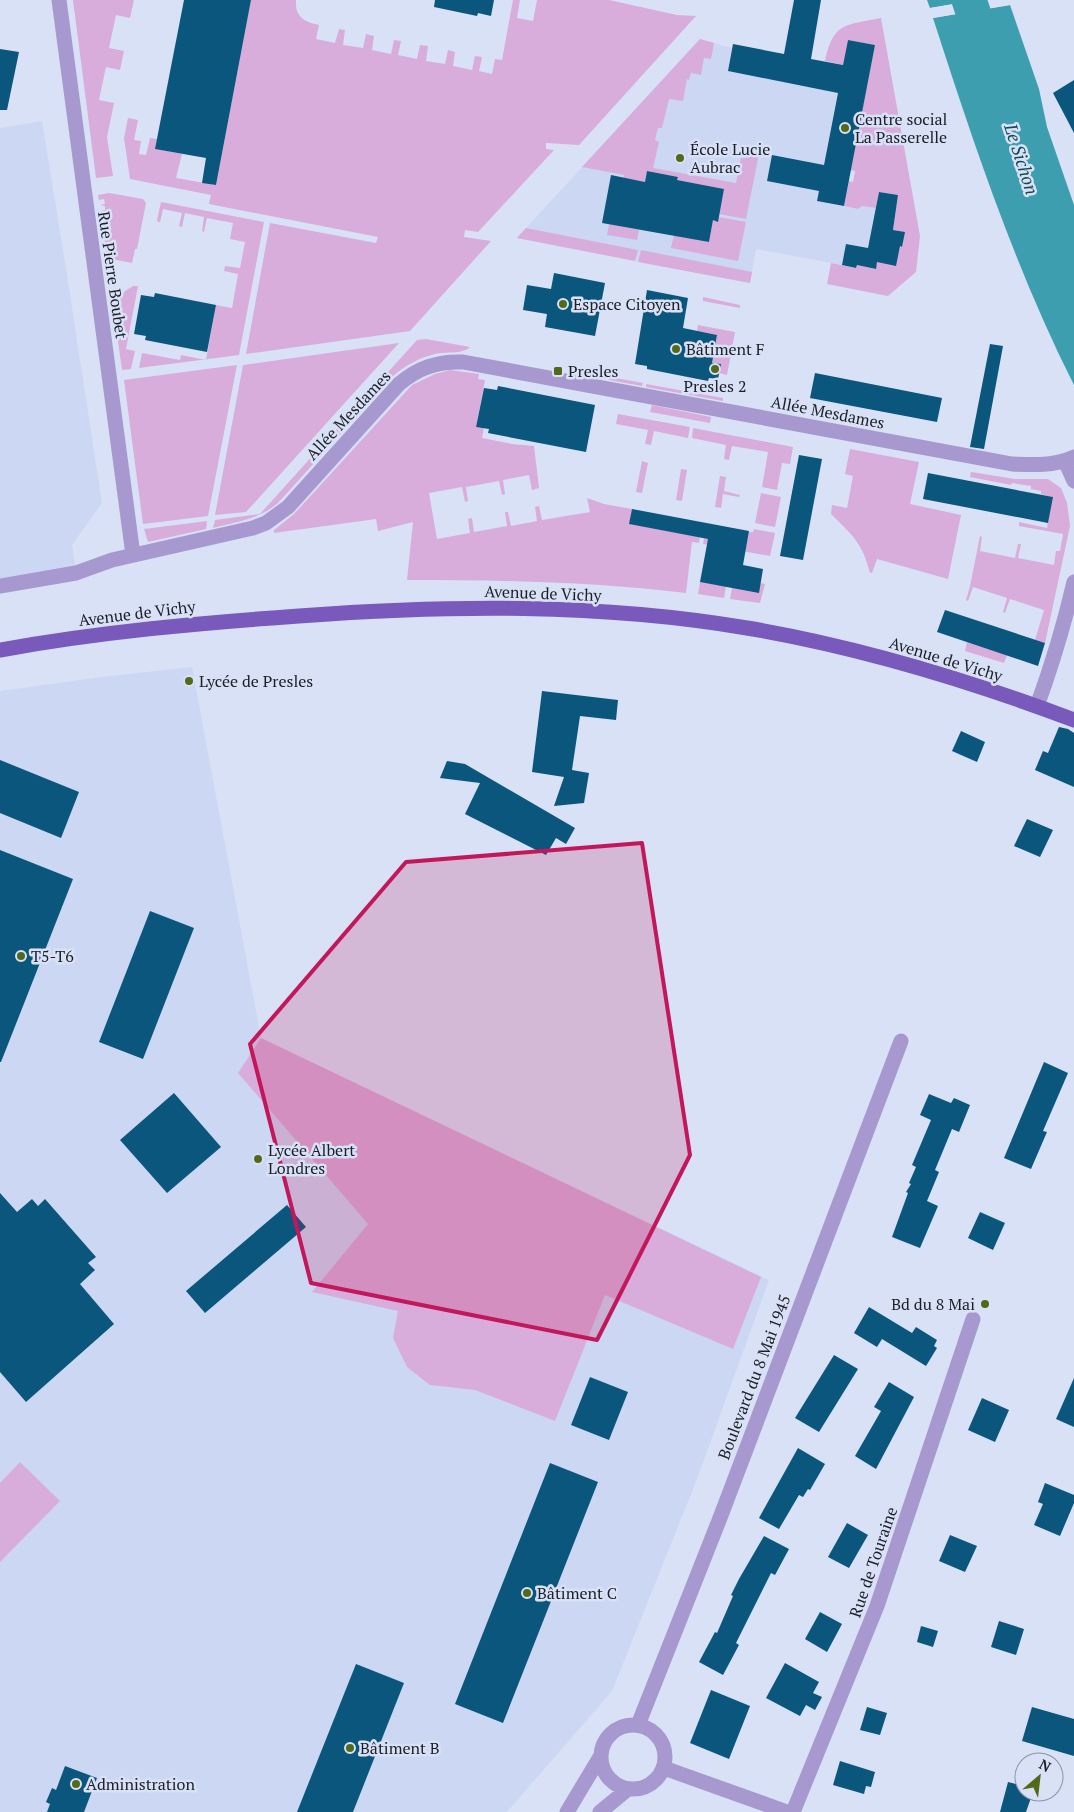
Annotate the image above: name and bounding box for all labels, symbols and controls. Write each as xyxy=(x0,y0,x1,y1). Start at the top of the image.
place label: Centre social La Passerelle xyxy=(855,108,948,148)
water label: Le Sichon xyxy=(999,119,1045,198)
marker: Centre social La Passerelle xyxy=(839,122,851,134)
place label: École Lucie Aubrac xyxy=(690,138,770,178)
marker: École Lucie Aubrac xyxy=(674,152,686,164)
street label: Rue Pierre Boubet xyxy=(93,210,133,340)
place label: Espace Citoyen xyxy=(573,293,681,315)
marker: Espace Citoyen xyxy=(557,298,569,310)
place label: Bâtiment F xyxy=(686,338,765,360)
marker: Bâtiment F xyxy=(670,343,682,355)
place label: Presles xyxy=(568,360,619,382)
marker: Presles 2 xyxy=(709,363,721,375)
street label: Allée Mesdames xyxy=(301,365,395,465)
marker: Presles xyxy=(552,365,564,377)
place label: Presles 2 xyxy=(684,375,746,397)
street label: Allée Mesdames xyxy=(769,390,887,434)
street label: Avenue de Vichy xyxy=(484,580,603,606)
street label: Avenue de Vichy xyxy=(77,595,197,631)
street label: Avenue de Vichy xyxy=(887,631,1006,687)
place label: Lycée de Presles xyxy=(199,670,313,692)
marker: Lycée de Presles xyxy=(183,675,195,687)
place label: T5-T6 xyxy=(31,945,74,967)
marker: T5-T6 xyxy=(15,950,27,962)
place label: Lycée Albert Londres xyxy=(268,1139,355,1179)
marker: Lycée Albert Londres xyxy=(252,1153,264,1165)
street label: Boulevard du 8 Mai 1945 xyxy=(712,1292,796,1462)
place label: Bd du 8 Mai xyxy=(891,1293,975,1315)
marker: Bd du 8 Mai xyxy=(979,1298,991,1310)
street label: Rue de Touraine xyxy=(844,1504,902,1620)
place label: Bâtiment C xyxy=(537,1582,617,1604)
marker: Bâtiment C xyxy=(521,1587,533,1599)
place label: Bâtiment B xyxy=(360,1737,440,1759)
marker: Bâtiment B xyxy=(344,1742,356,1754)
north arrow xyxy=(1014,1752,1064,1802)
text: N xyxy=(1036,1754,1055,1776)
place label: Administration xyxy=(86,1773,195,1795)
marker: Administration xyxy=(70,1778,82,1790)

